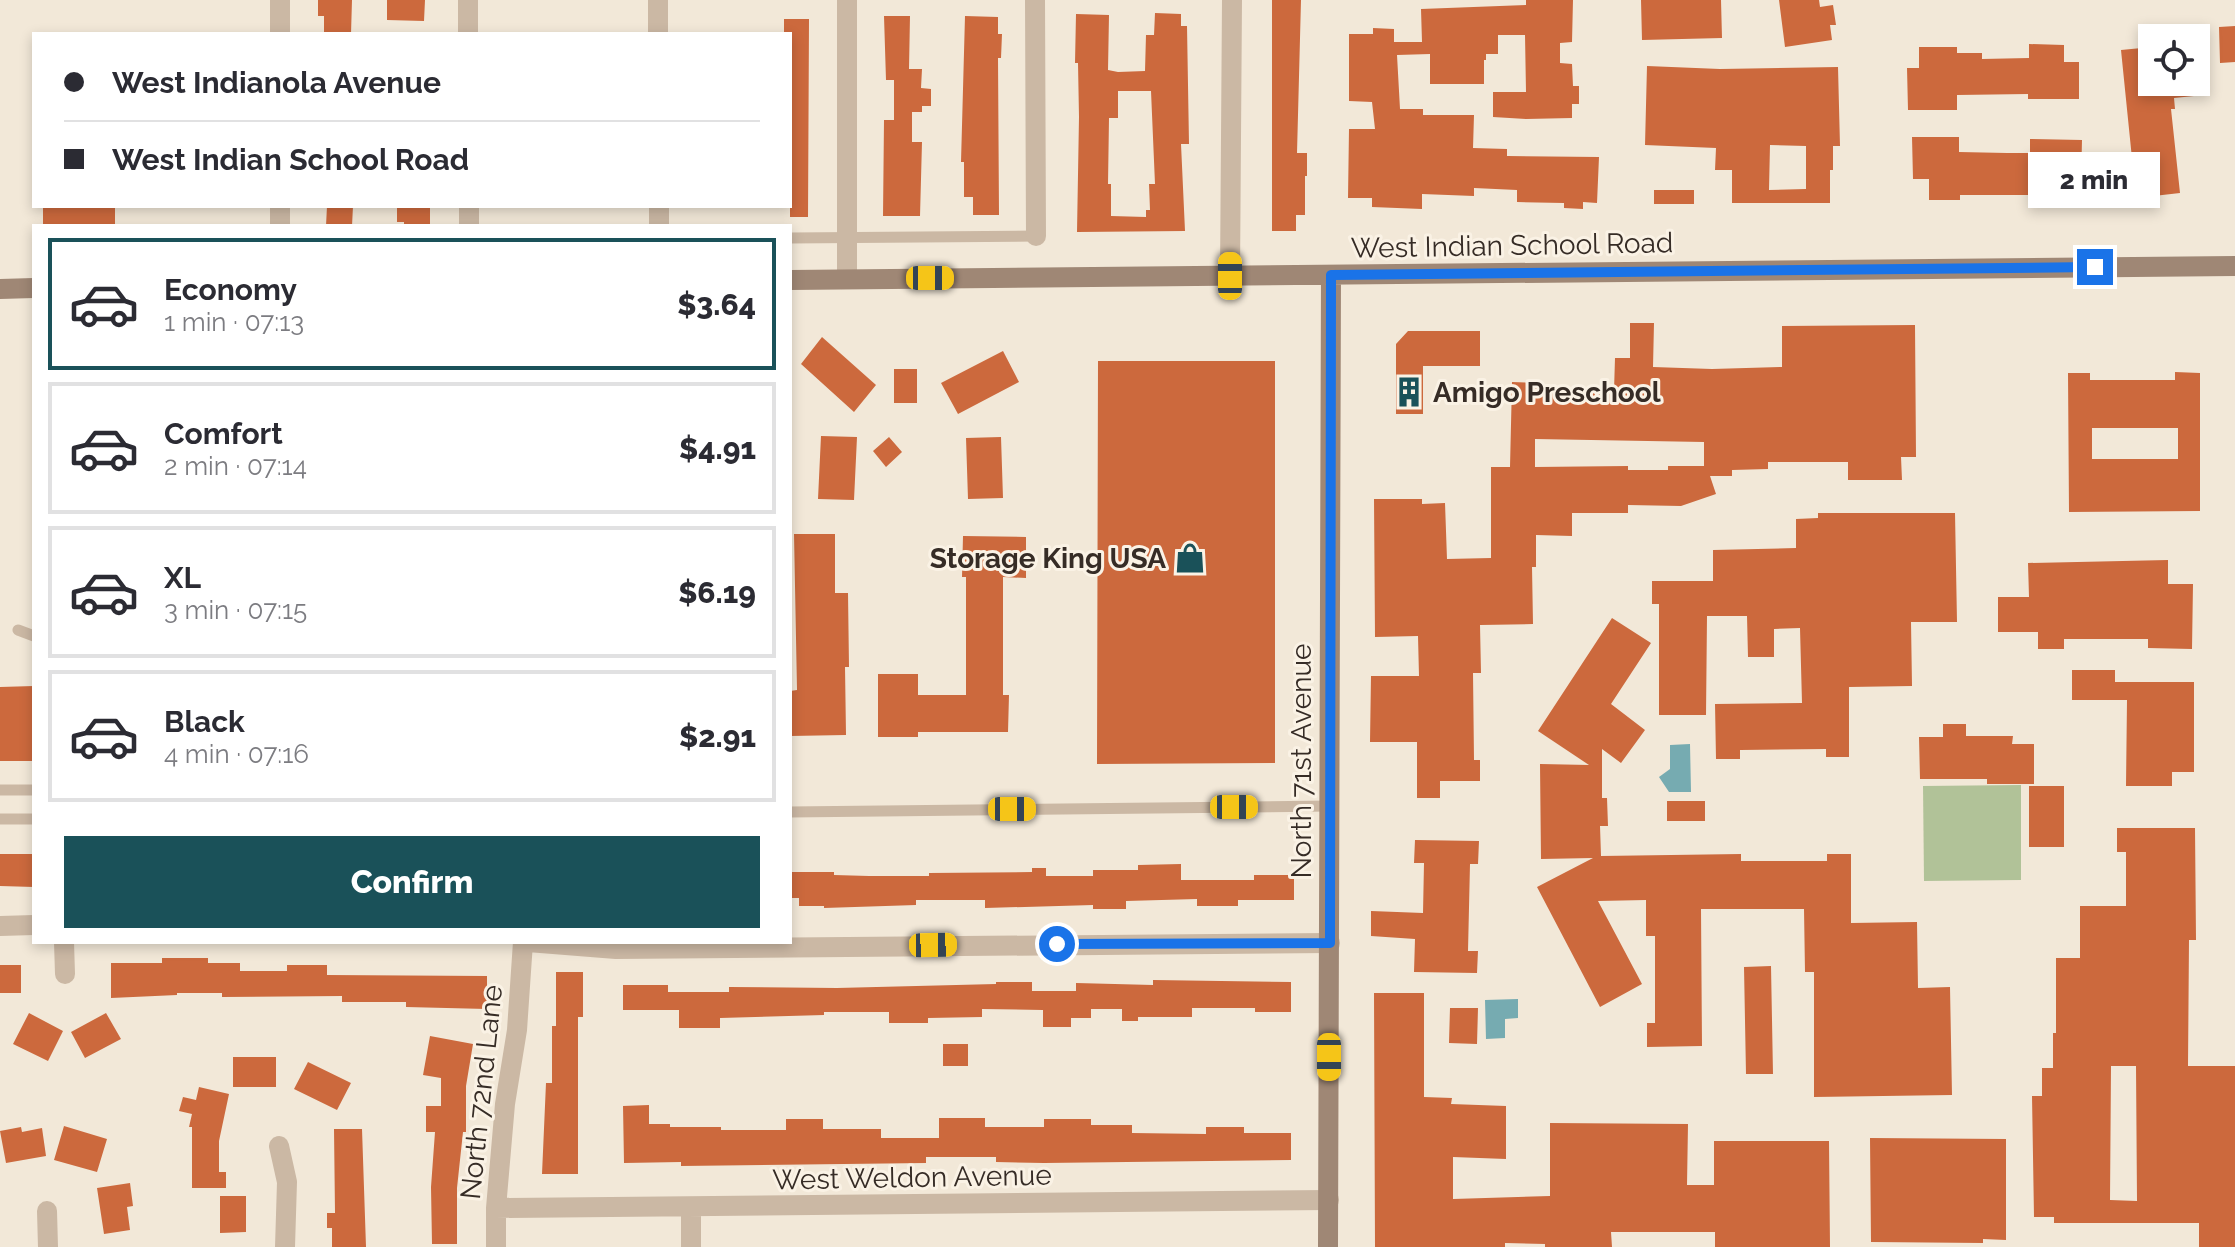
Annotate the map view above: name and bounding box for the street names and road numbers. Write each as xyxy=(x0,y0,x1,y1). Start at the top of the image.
street label: West Indian School Road xyxy=(1350,226,1674,265)
street label: North 71st Avenue xyxy=(1285,643,1318,879)
street label: North 72nd Lane xyxy=(454,983,509,1201)
street label: West Weldon Avenue xyxy=(772,1159,1052,1196)

